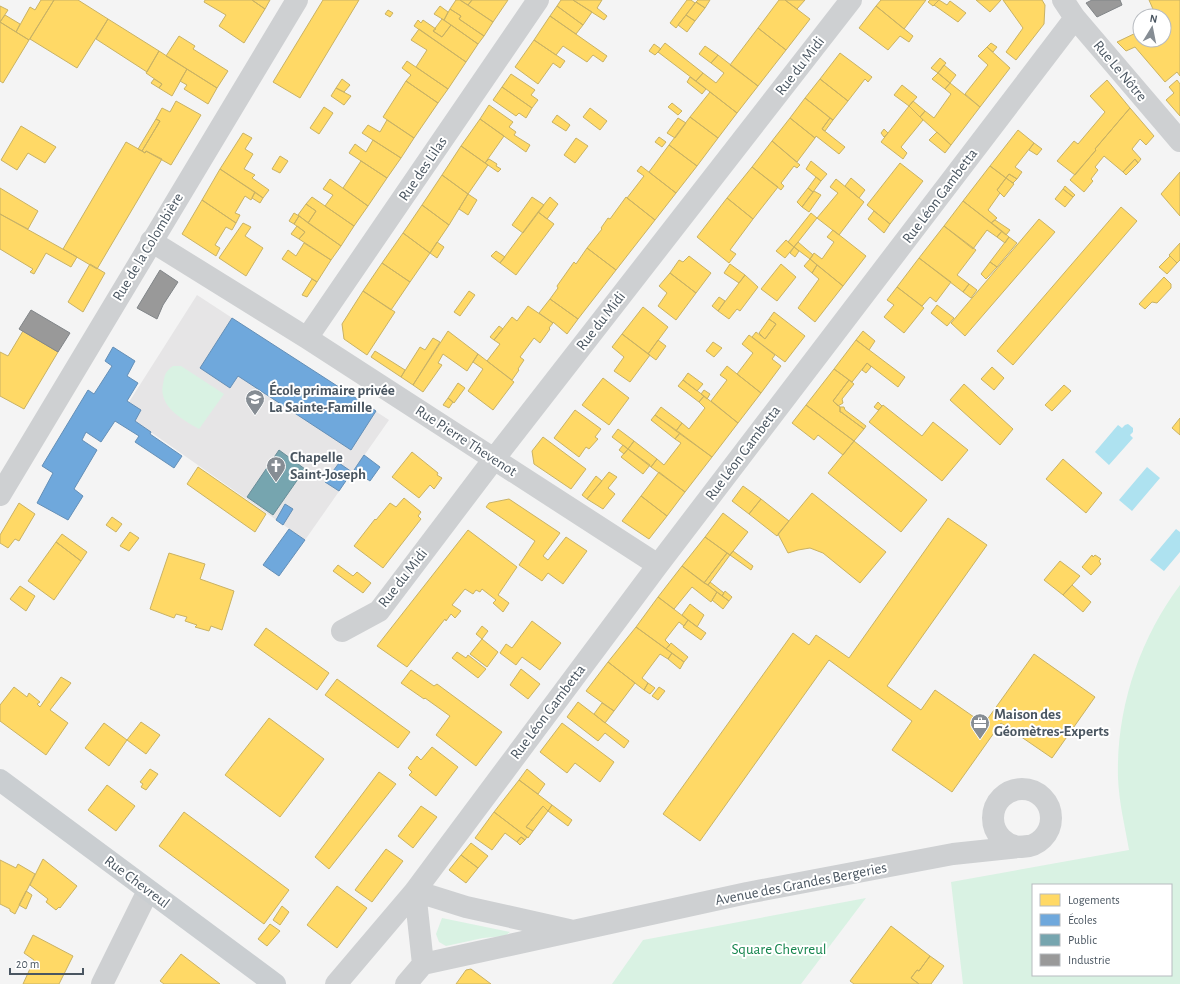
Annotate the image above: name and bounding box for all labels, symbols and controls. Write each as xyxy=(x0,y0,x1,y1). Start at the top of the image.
north arrow xyxy=(1132,8,1172,48)
text: N xyxy=(1149,13,1158,25)
street label: Rue du Midi xyxy=(773,34,827,98)
street label: Rue Le Nôtre xyxy=(1090,38,1150,104)
street label: Rue des Lilas xyxy=(396,134,450,204)
street label: Rue Léon Gambetta xyxy=(900,146,980,246)
street label: Rue de la Colombière xyxy=(110,190,186,304)
street label: Rue du Midi xyxy=(574,289,628,353)
place label: École primaire privée La Sainte-Famille xyxy=(269,381,395,415)
school or university icon: École primaire privée La Sainte-Famille xyxy=(244,388,266,416)
street label: Rue Pierre Thevenot xyxy=(413,403,519,479)
street label: Rue Léon Gambetta xyxy=(703,403,783,503)
place label: Chapelle Saint-Joseph xyxy=(290,450,366,482)
church icon: Chapelle Saint-Joseph xyxy=(265,455,287,483)
street label: Rue du Midi xyxy=(376,546,430,610)
street label: Rue Léon Gambetta xyxy=(508,662,588,762)
place label: Maison des Géomètres-Experts xyxy=(994,707,1109,739)
office icon: Maison des Géomètres-Experts xyxy=(969,712,991,740)
street label: Rue Chevreul xyxy=(102,853,172,911)
street label: Avenue des Grandes Bergeries xyxy=(714,860,888,908)
legend xyxy=(1032,884,1172,976)
text: Logements xyxy=(1068,894,1120,906)
text: Écoles xyxy=(1068,913,1097,926)
text: Public xyxy=(1068,934,1097,946)
park label: Square Chevreul xyxy=(731,942,827,957)
scale bar xyxy=(10,950,83,976)
text: Industrie xyxy=(1068,954,1110,966)
text: 20 m xyxy=(16,958,39,970)

